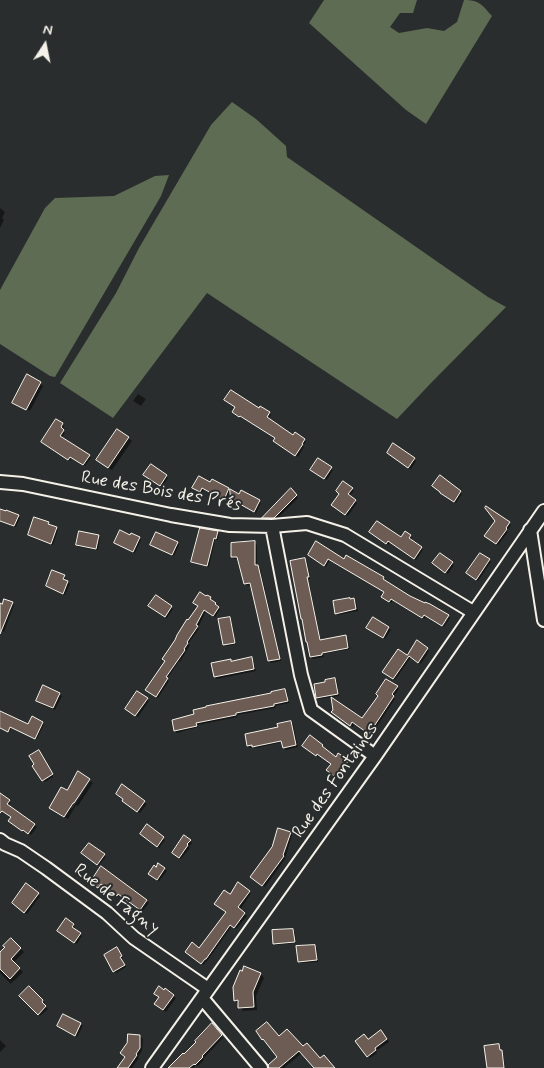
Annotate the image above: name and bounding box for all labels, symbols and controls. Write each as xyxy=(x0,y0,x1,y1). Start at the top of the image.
north arrow xyxy=(20,20,70,70)
text: N xyxy=(42,21,54,40)
street label: Rue des Bois des Prés xyxy=(79,467,243,517)
street label: Rue des Fontaines xyxy=(288,719,384,843)
street label: Rue de Fagny xyxy=(69,860,163,940)

